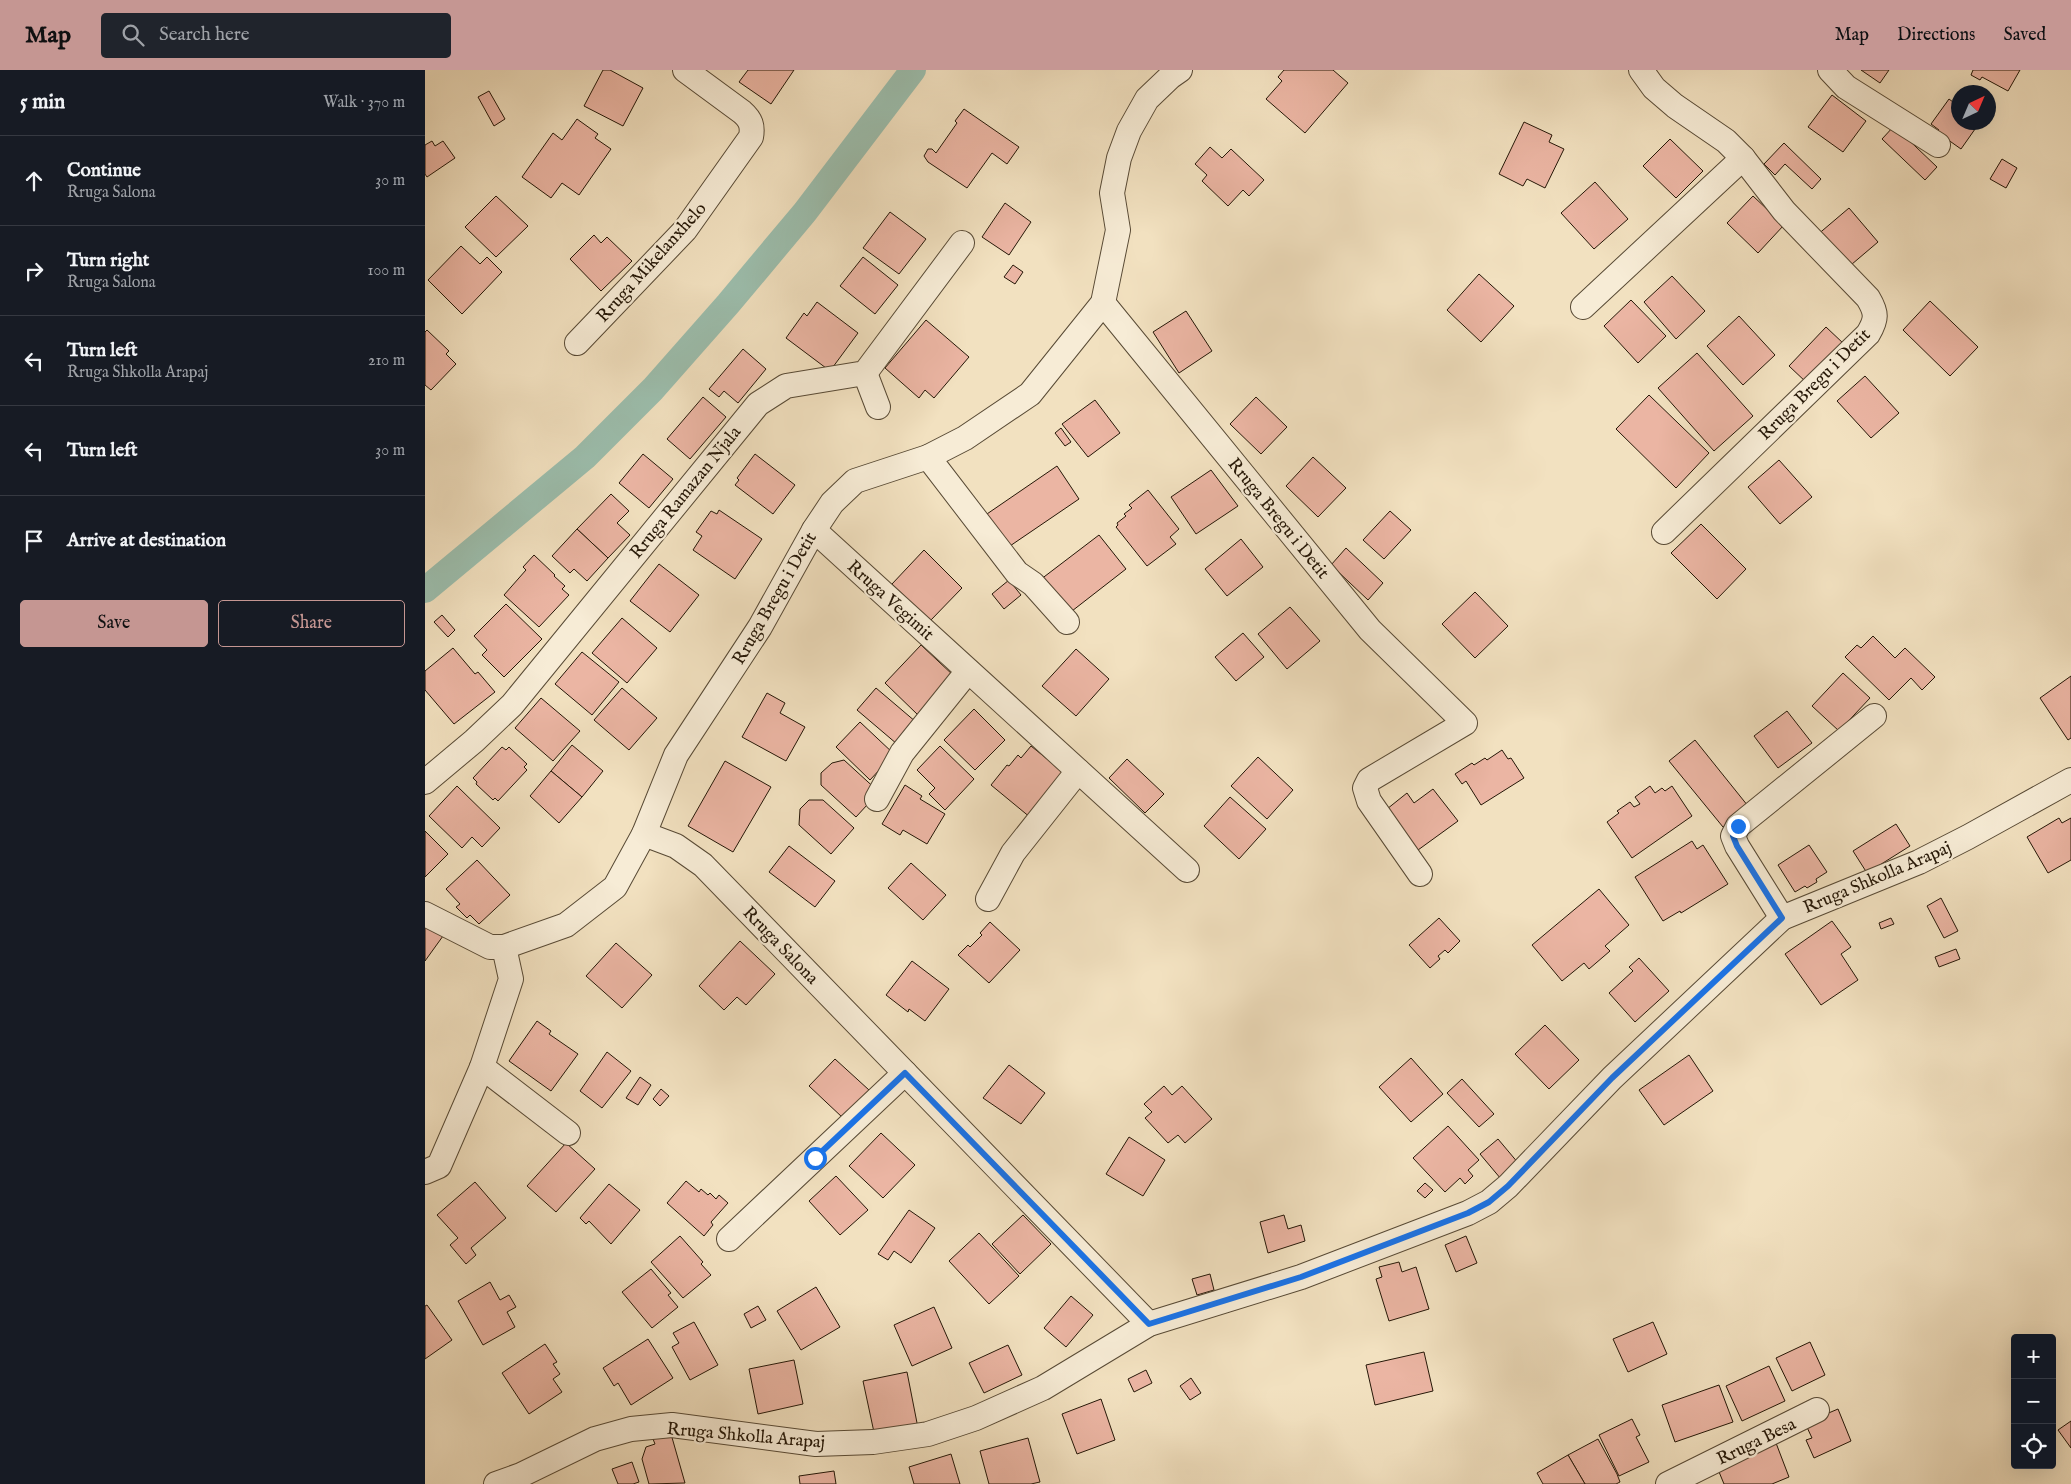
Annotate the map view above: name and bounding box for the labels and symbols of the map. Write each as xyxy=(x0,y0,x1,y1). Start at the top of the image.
north arrow xyxy=(1951,85,1996,130)
street label: Rruga Mikelanxhelo xyxy=(592,198,712,328)
street label: Rruga Bregu i Detit xyxy=(1754,324,1876,446)
street label: Rruga Ramazan Njala xyxy=(626,422,747,564)
street label: Rruga Bregu i Detit xyxy=(1222,454,1334,584)
street label: Rruga Bregu i Detit xyxy=(728,528,823,669)
street label: Rruga Vegimit xyxy=(842,556,938,646)
route end xyxy=(1727,815,1750,838)
street label: Rruga Shkolla Arapaj xyxy=(1800,837,1955,920)
street label: Rruga Salona xyxy=(737,902,823,990)
route start xyxy=(804,1147,827,1170)
street label: Rruga Besa xyxy=(1713,1413,1800,1471)
street label: Rruga Shkolla Arapaj xyxy=(666,1418,826,1455)

